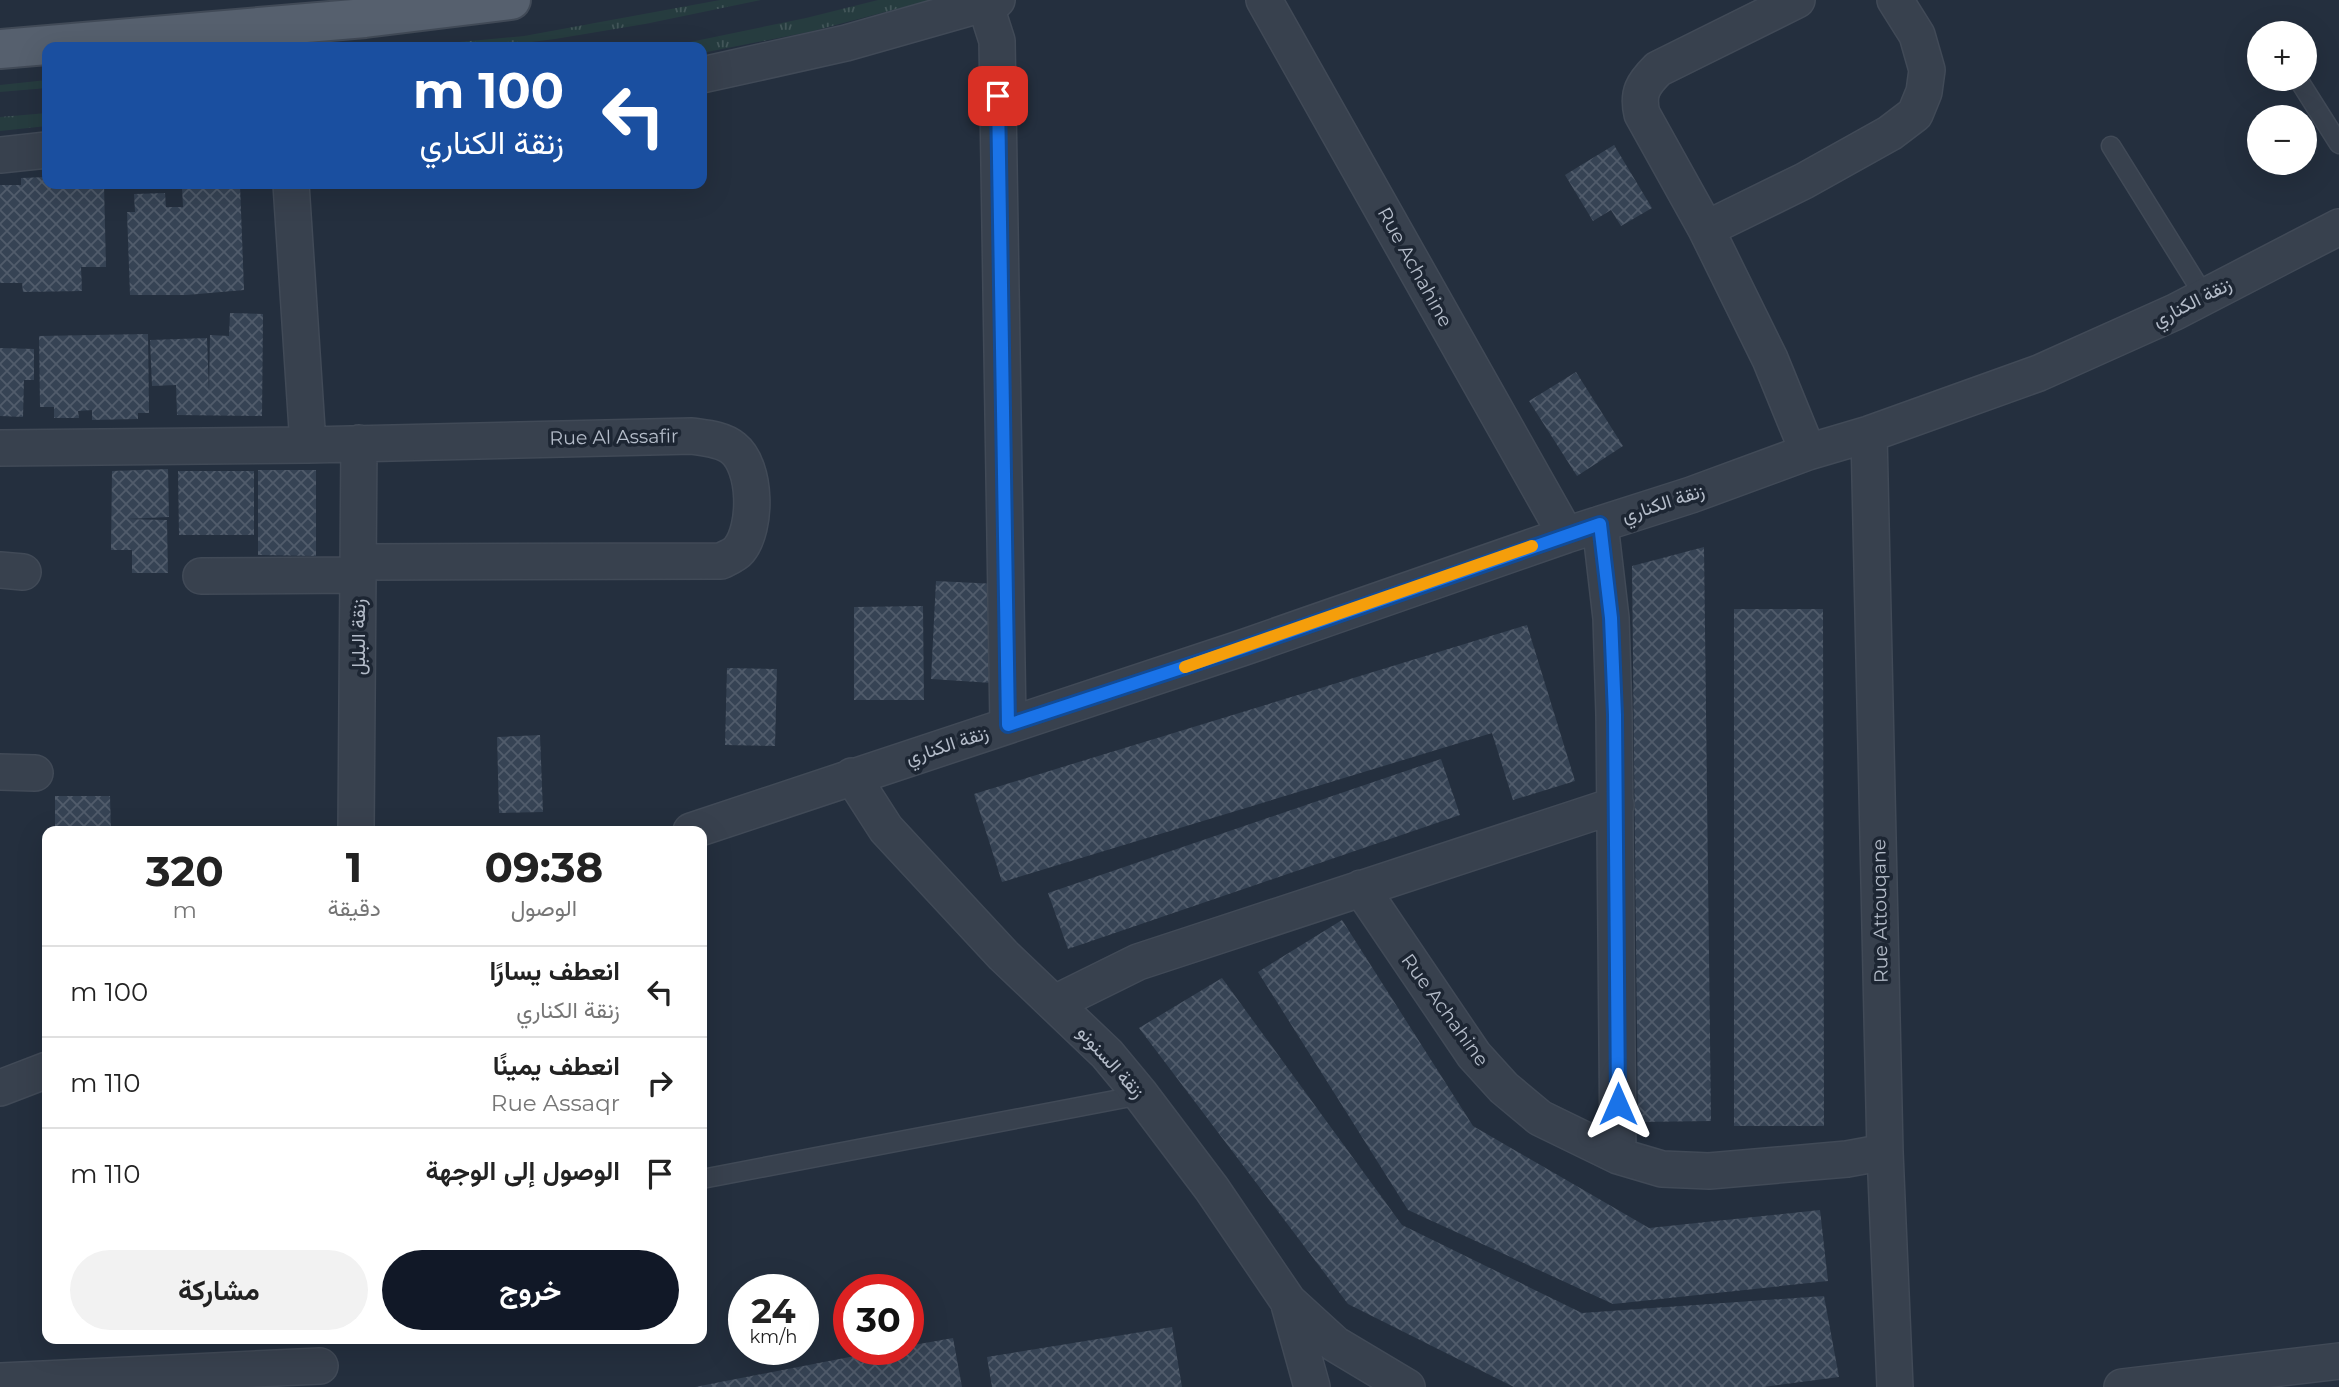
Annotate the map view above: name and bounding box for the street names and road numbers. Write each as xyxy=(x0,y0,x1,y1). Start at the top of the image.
street label: Rue Achahine xyxy=(1373,203,1457,331)
street label: زنقة الكناري xyxy=(2149,272,2237,335)
street label: Rue Al Assafir xyxy=(549,424,679,450)
street label: زنقة الكناري xyxy=(1619,479,1709,531)
street label: زنقة البلبل xyxy=(347,599,370,675)
street label: زنقة الكناري xyxy=(903,721,993,773)
street label: Rue Attouqane xyxy=(1867,839,1893,983)
street label: Rue Achahine xyxy=(1396,949,1494,1071)
street label: زنقة السنونو xyxy=(1072,1021,1150,1103)

